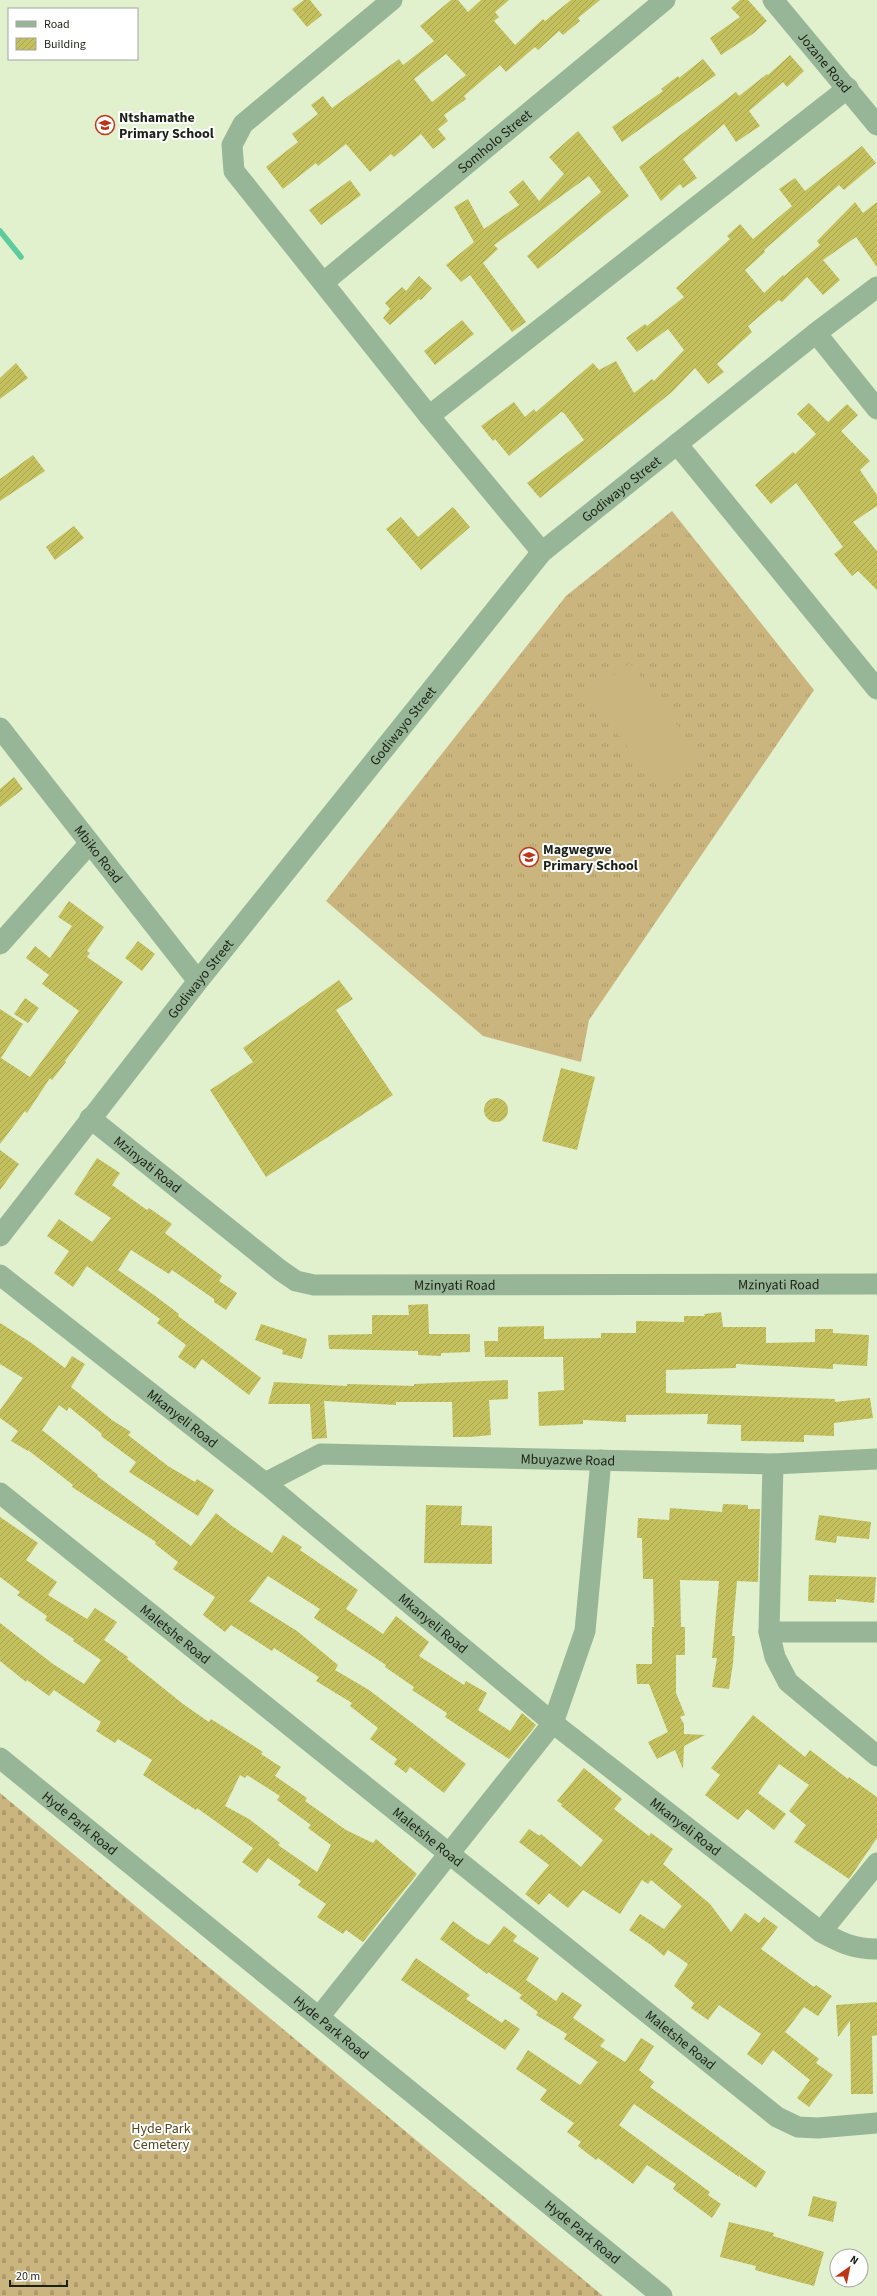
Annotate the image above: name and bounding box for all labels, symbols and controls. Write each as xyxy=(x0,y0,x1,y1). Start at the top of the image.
legend xyxy=(8,8,138,60)
text: Road xyxy=(44,16,70,33)
street label: Jozane Road xyxy=(793,28,856,98)
text: Building xyxy=(44,36,86,53)
street label: Somholo Street xyxy=(454,105,537,179)
place label: Ntshamathe Primary School xyxy=(119,108,214,144)
school or university icon: Ntshamathe Primary School xyxy=(94,114,116,136)
street label: Godiwayo Street xyxy=(578,451,666,527)
street label: Godiwayo Street xyxy=(365,682,442,770)
street label: Mbiko Road xyxy=(69,821,127,888)
place label: Magwegwe Primary School xyxy=(543,840,638,876)
school or university icon: Magwegwe Primary School xyxy=(518,846,540,868)
street label: Godiwayo Street xyxy=(163,935,239,1023)
street label: Mzinyati Road xyxy=(109,1132,185,1198)
street label: Mzinyati Road xyxy=(738,1275,820,1295)
street label: Mzinyati Road xyxy=(414,1276,496,1296)
street label: Mkanyeli Road xyxy=(142,1385,222,1453)
street label: Mbuyazwe Road xyxy=(520,1449,615,1472)
street label: Mkanyeli Road xyxy=(394,1589,472,1659)
street label: Maletshe Road xyxy=(135,1600,214,1669)
street label: Hyde Park Road xyxy=(37,1787,121,1861)
street label: Mkanyeli Road xyxy=(645,1793,725,1861)
street label: Maletshe Road xyxy=(388,1803,467,1872)
street label: Hyde Park Road xyxy=(289,1991,373,2065)
street label: Maletshe Road xyxy=(640,2006,720,2075)
park label: Hyde Park Cemetery xyxy=(131,2119,191,2155)
street label: Hyde Park Road xyxy=(540,2196,624,2269)
north arrow xyxy=(829,2248,869,2288)
text: N xyxy=(847,2252,861,2268)
scale bar xyxy=(10,2262,67,2288)
text: 20 m xyxy=(16,2268,40,2285)

